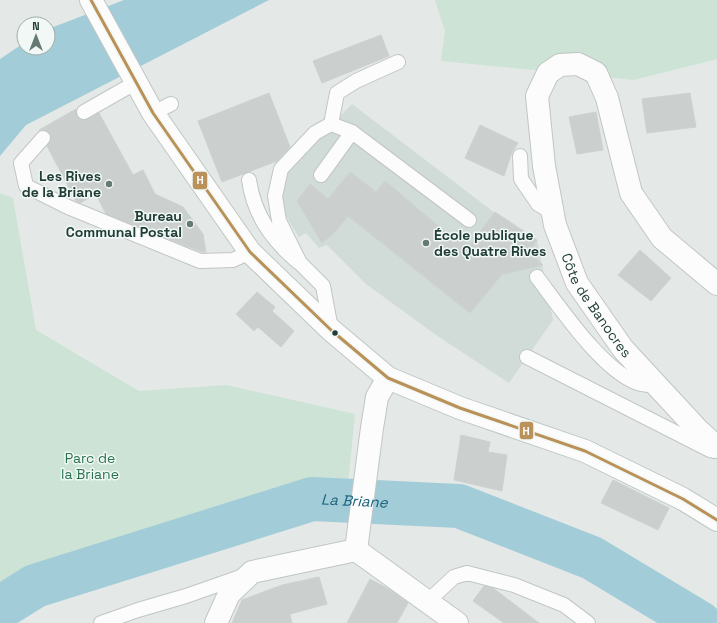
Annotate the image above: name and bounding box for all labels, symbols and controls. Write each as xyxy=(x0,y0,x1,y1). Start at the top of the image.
north arrow xyxy=(16,16,56,56)
text: N xyxy=(32,19,40,33)
place label: Les Rives de la Briane xyxy=(22,167,101,201)
line badge: H xyxy=(192,171,208,190)
text: H xyxy=(196,173,204,187)
marker: Les Rives de la Briane xyxy=(104,179,114,189)
place label: Bureau Communal Postal xyxy=(66,207,182,241)
marker: Bureau Communal Postal xyxy=(185,219,195,229)
place label: École publique des Quatre Rives xyxy=(434,226,546,260)
marker: École publique des Quatre Rives xyxy=(421,238,431,248)
street label: Côte de Banocres xyxy=(558,251,635,361)
unlabelled marker xyxy=(330,328,340,338)
line badge: H xyxy=(519,421,534,440)
text: H xyxy=(522,424,530,438)
park label: Parc de la Briane xyxy=(61,449,119,483)
water label: La Briane xyxy=(321,489,389,512)

